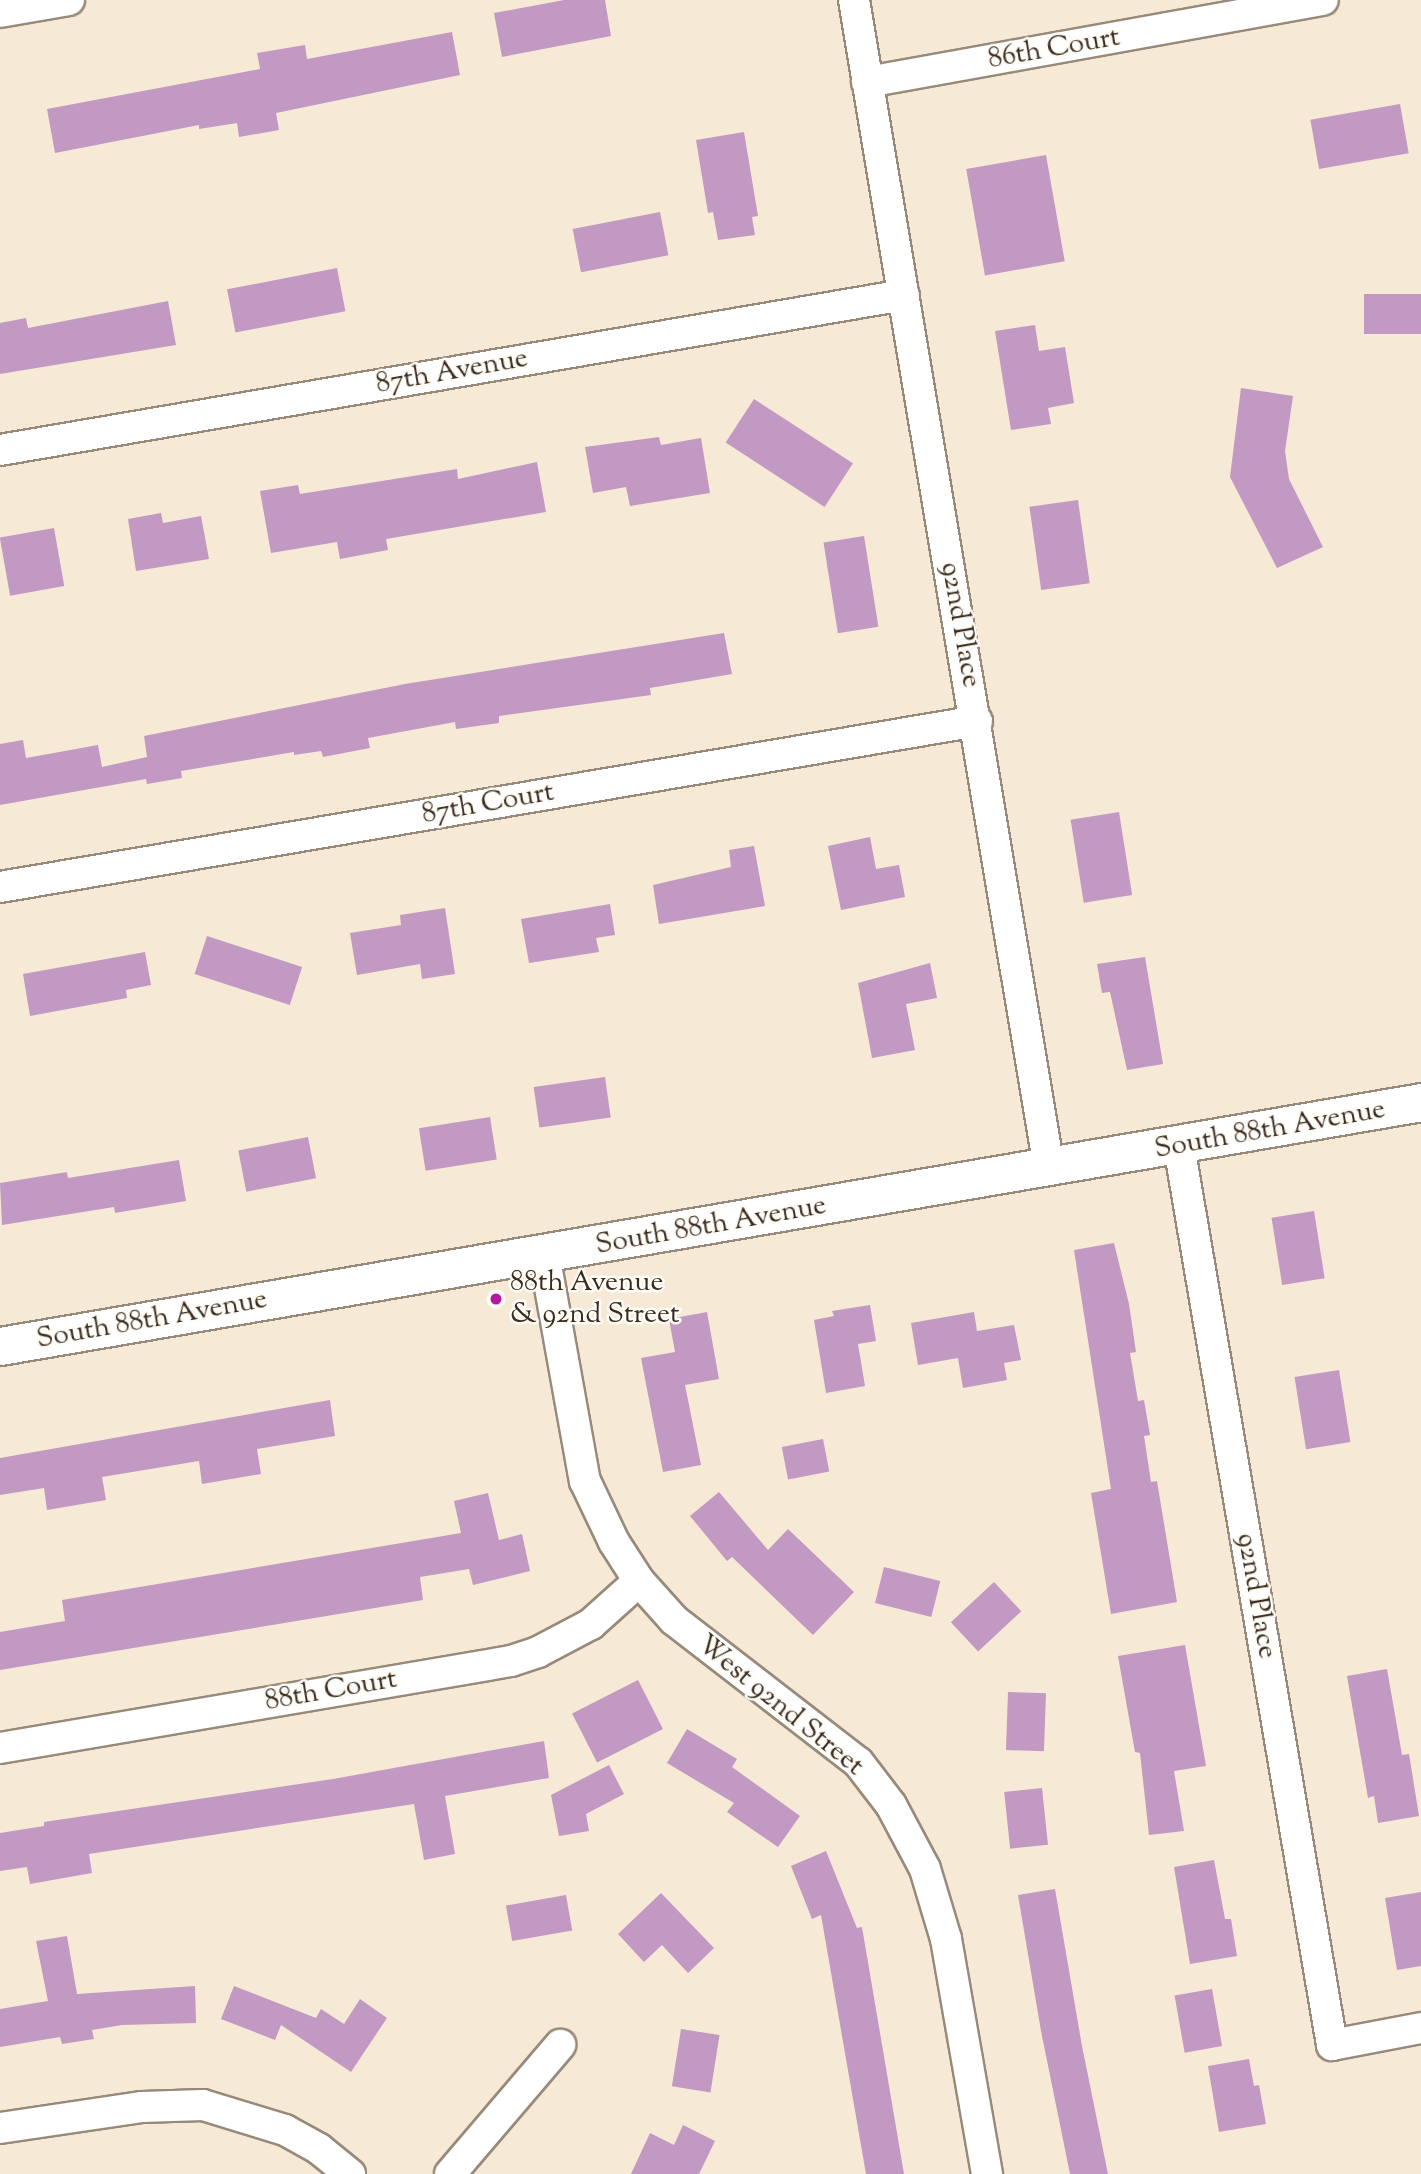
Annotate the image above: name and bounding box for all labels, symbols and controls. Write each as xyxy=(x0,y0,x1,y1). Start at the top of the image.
street label: 86th Court xyxy=(986,21,1122,77)
street label: 87th Avenue xyxy=(373,342,531,402)
street label: 92nd Place xyxy=(932,560,988,690)
street label: 87th Court xyxy=(419,776,557,832)
street label: South 88th Avenue xyxy=(1152,1093,1388,1167)
street label: South 88th Avenue xyxy=(593,1189,829,1263)
place label: 88th Avenue & 92nd Street xyxy=(510,1266,680,1332)
street label: South 88th Avenue xyxy=(34,1283,270,1357)
marker: 88th Avenue & 92nd Street xyxy=(488,1291,504,1307)
street label: 92nd Place xyxy=(1228,1531,1284,1661)
street label: West 92nd Street xyxy=(690,1628,870,1784)
street label: 88th Court xyxy=(262,1663,400,1719)

